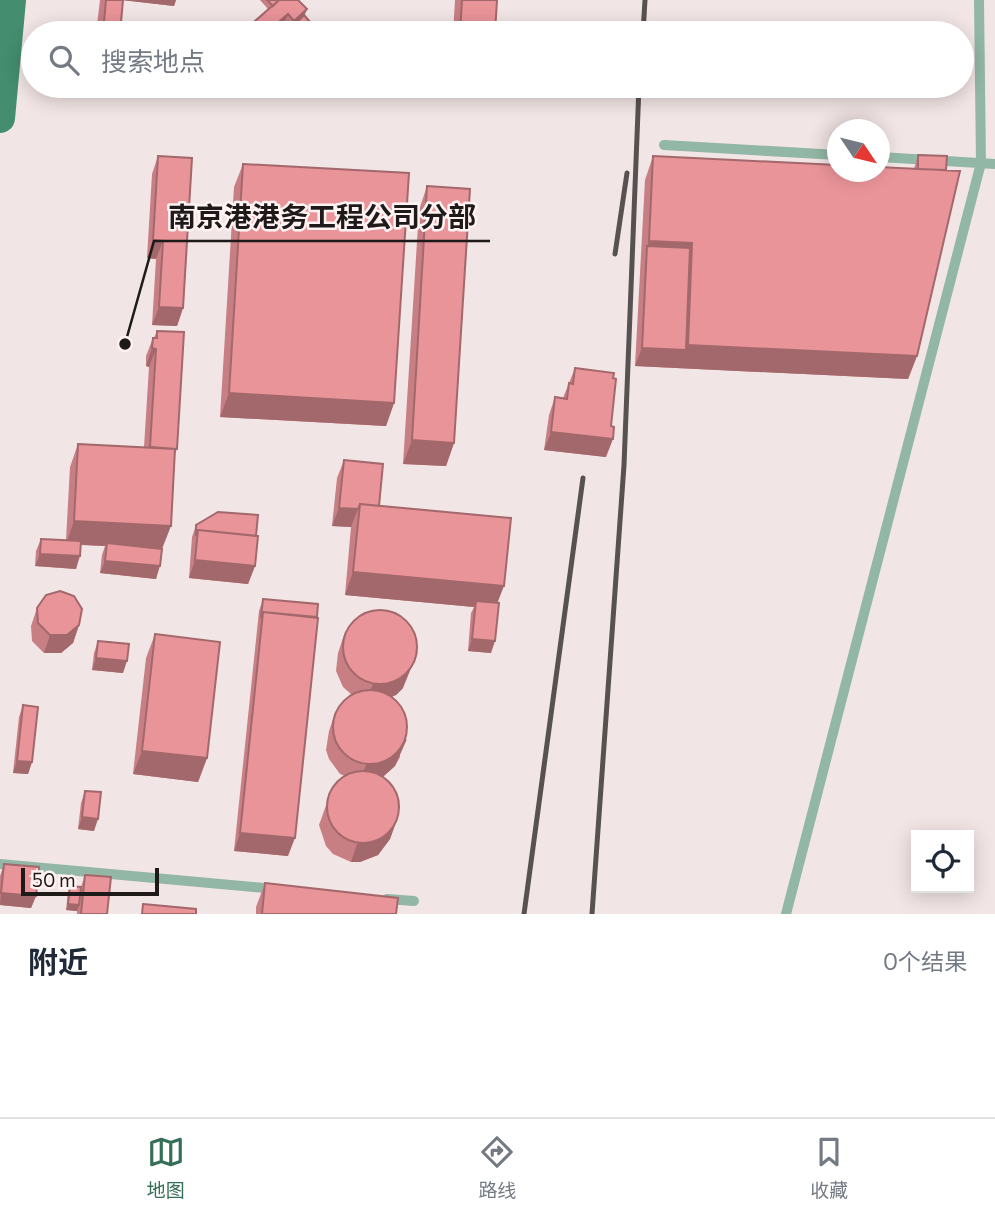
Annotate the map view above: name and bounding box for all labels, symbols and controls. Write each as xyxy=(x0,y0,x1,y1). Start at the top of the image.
search box xyxy=(21,21,974,98)
icon: search xyxy=(45,41,83,79)
text: 搜索地点 xyxy=(101,45,205,76)
north arrow xyxy=(827,119,890,182)
callout: 南京港港务工程公司分部 xyxy=(154,192,490,241)
text: 南京港港务工程公司分部 xyxy=(168,199,476,233)
map controls xyxy=(911,830,974,893)
button: locate xyxy=(911,830,974,893)
scale bar xyxy=(21,865,159,897)
text: 50 m xyxy=(32,868,76,891)
text: 附近 xyxy=(28,942,88,979)
text: 0个结果 xyxy=(883,947,967,975)
tab: 地图 xyxy=(147,1133,185,1202)
tab: 路线 xyxy=(478,1133,516,1202)
tab: 收藏 xyxy=(810,1133,848,1202)

